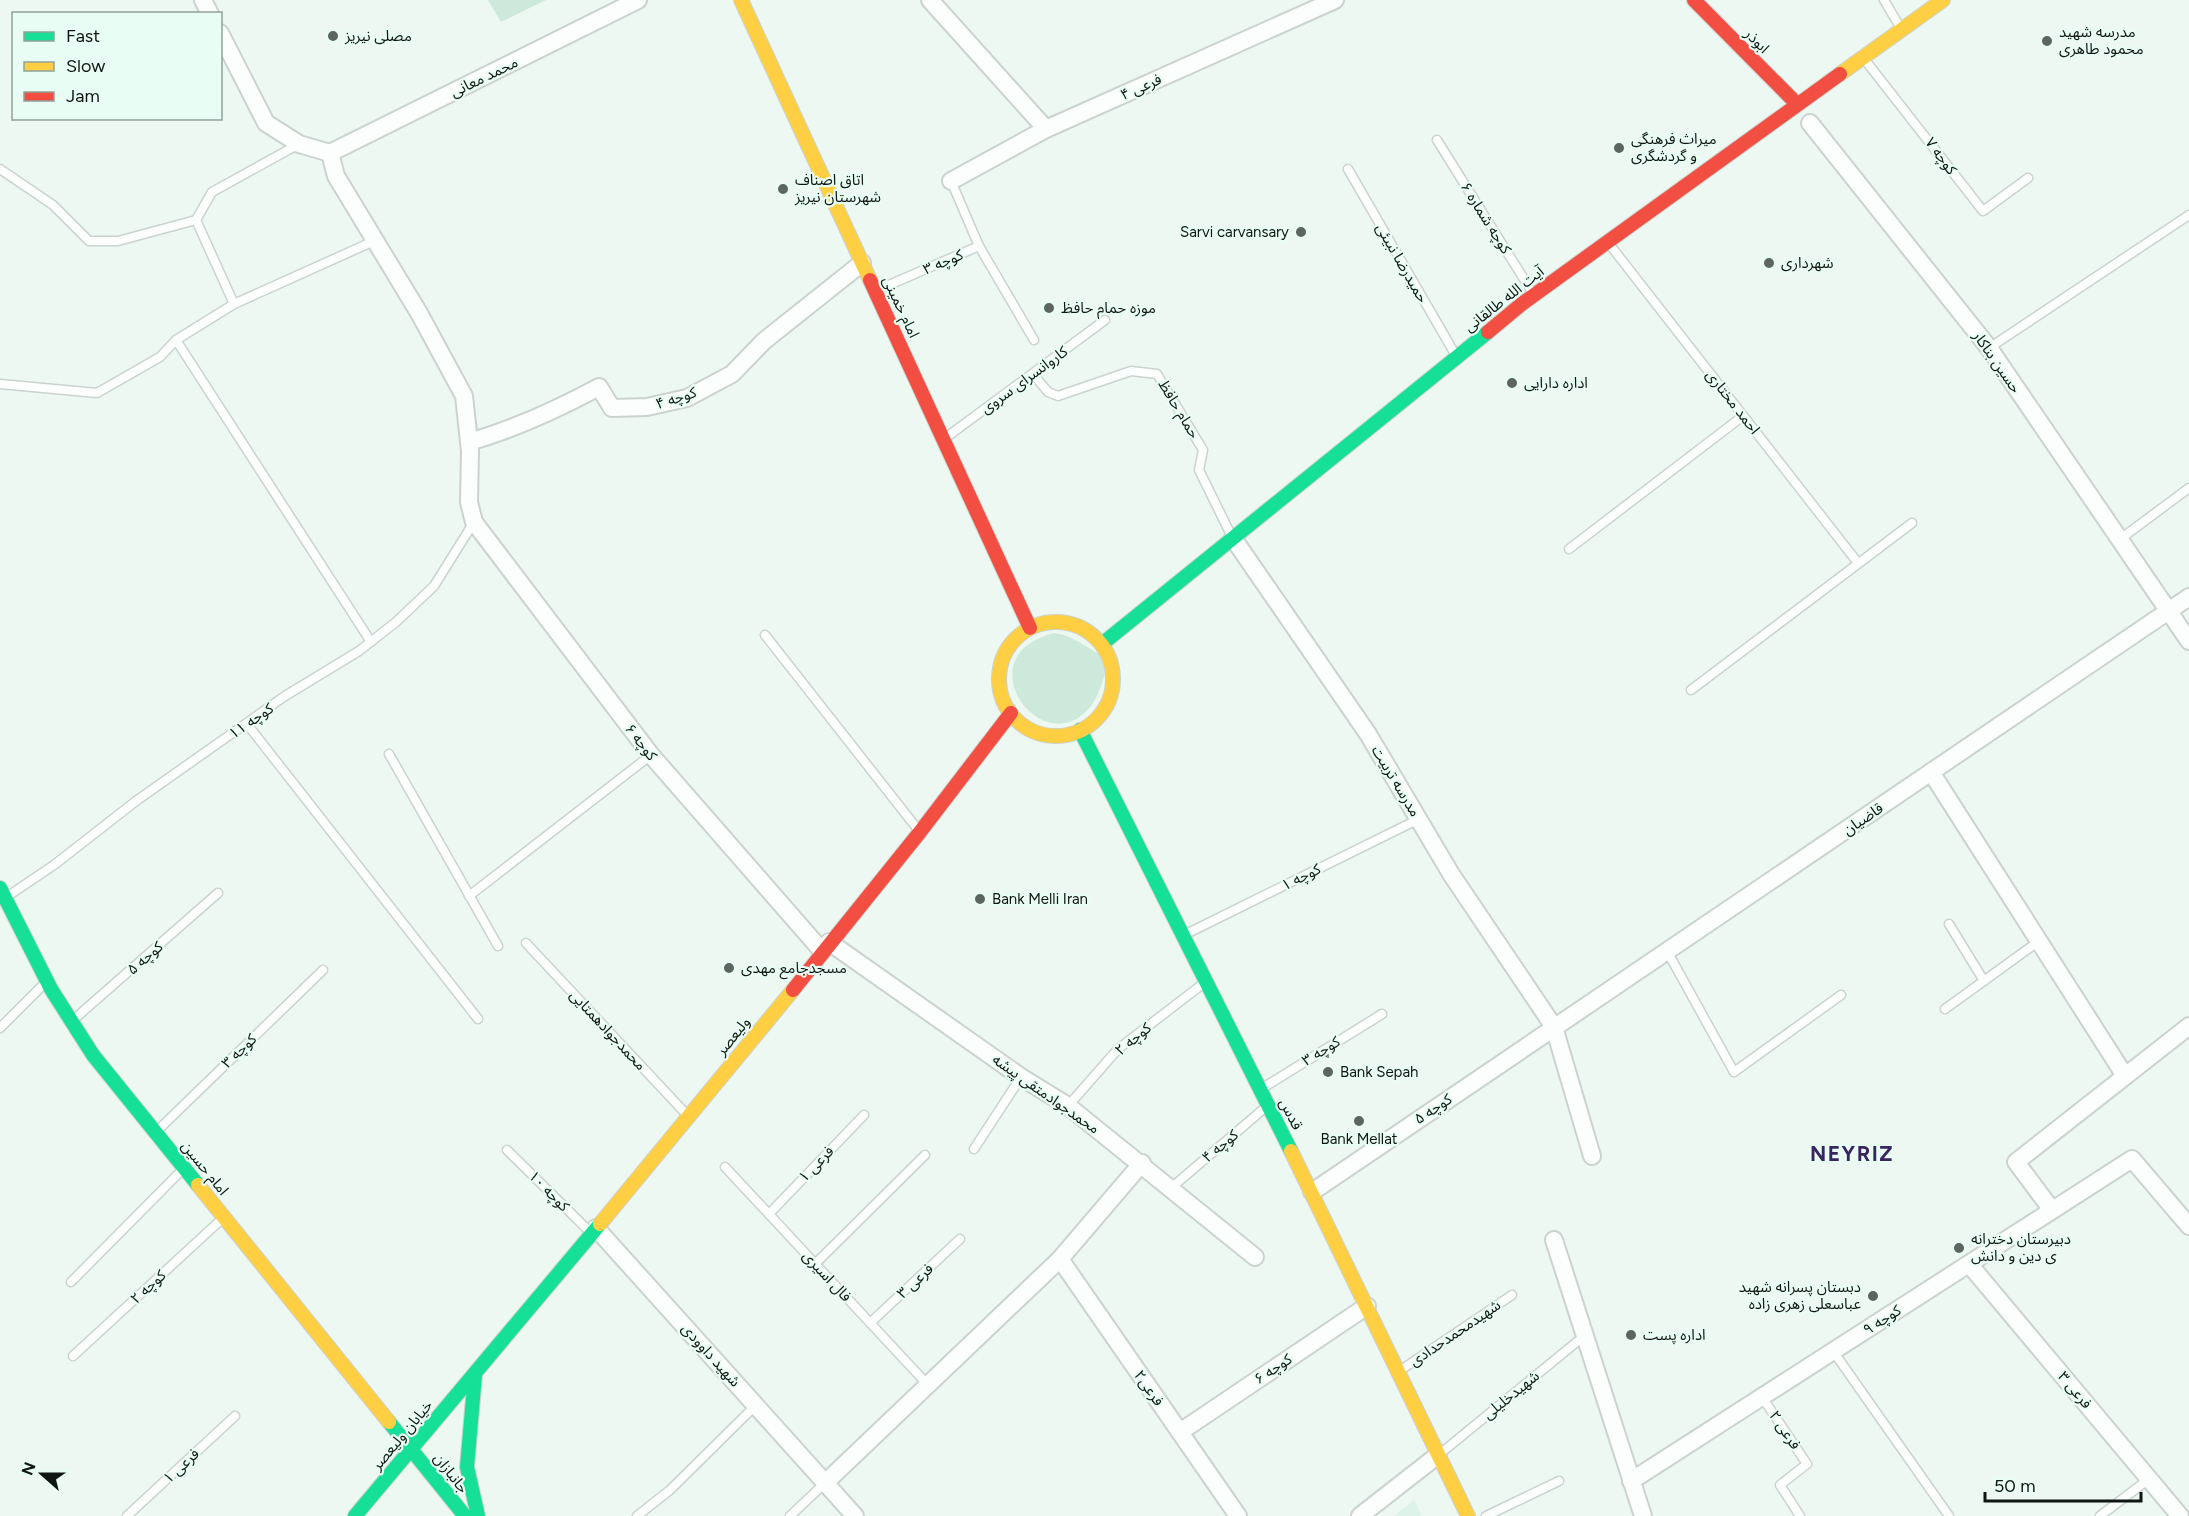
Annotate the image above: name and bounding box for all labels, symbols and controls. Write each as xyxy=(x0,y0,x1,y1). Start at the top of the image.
legend xyxy=(12,12,222,120)
place label: مدرسه شهید محمود طاهری xyxy=(2059,23,2144,58)
street label: ابوذر xyxy=(1740,24,1773,57)
text: Fast xyxy=(66,25,100,47)
place label: مصلی نیریز xyxy=(344,27,412,45)
marker: مصلی نیریز xyxy=(326,29,340,43)
marker: مدرسه شهید محمود طاهری xyxy=(2040,34,2054,48)
street label: محمد معانی xyxy=(447,53,521,101)
text: Slow xyxy=(66,55,105,77)
street label: فرعی ۴ xyxy=(1118,70,1165,104)
text: Jam xyxy=(66,85,100,107)
place label: میراث فرهنگی و گردشگری xyxy=(1631,130,1717,165)
street label: کوچه ۷ xyxy=(1920,134,1961,179)
marker: میراث فرهنگی و گردشگری xyxy=(1612,141,1626,155)
place label: اتاق اصناف شهرستان نیریز xyxy=(794,171,881,206)
street label: کوچه شماره ۶ xyxy=(1456,179,1516,258)
marker: اتاق اصناف شهرستان نیریز xyxy=(776,182,790,196)
street label: حمیدرضا نبیئی xyxy=(1372,220,1432,306)
place label: Sarvi carvansary xyxy=(1180,223,1289,241)
marker: Sarvi carvansary xyxy=(1294,225,1308,239)
street label: کوچه ۳ xyxy=(920,245,967,279)
place label: شهرداری xyxy=(1781,254,1834,272)
marker: شهرداری xyxy=(1762,256,1776,270)
street label: آیت الله طالقانی xyxy=(1460,262,1548,336)
street label: امام خمینی xyxy=(877,273,923,342)
place label: موزه حمام حافظ xyxy=(1061,299,1156,319)
marker: موزه حمام حافظ xyxy=(1042,301,1056,315)
street label: حسین بناکار xyxy=(1969,327,2025,397)
street label: کاروانسرای سروی xyxy=(977,342,1072,418)
street label: احمد مختاری xyxy=(1702,366,1764,438)
place label: اداره دارایی xyxy=(1524,374,1588,392)
street label: حمام حافظ xyxy=(1153,376,1204,443)
marker: اداره دارایی xyxy=(1505,376,1519,390)
street label: کوچه ۴ xyxy=(653,383,700,414)
street label: کوچه ۱۱ xyxy=(225,699,278,744)
street label: ۶ کوچه xyxy=(620,720,661,765)
street label: مدرسه تربیت xyxy=(1368,742,1424,820)
street label: قاضیان xyxy=(1839,799,1887,839)
street label: کوچه ۱ xyxy=(1278,859,1325,895)
place label: Bank Melli Iran xyxy=(992,890,1088,908)
marker: Bank Melli Iran xyxy=(973,892,987,906)
street label: کوچه ۵ xyxy=(123,937,168,979)
place label: مسجدجامع مهدی xyxy=(741,959,847,980)
marker: مسجدجامع مهدی xyxy=(722,961,736,975)
street label: محمدجوادهمتایی xyxy=(566,986,650,1074)
street label: ولیعصر xyxy=(711,1013,754,1060)
street label: کوچه ۲ xyxy=(1111,1018,1156,1060)
street label: کوچه ۳ xyxy=(218,1029,262,1073)
street label: کوچه ۳ xyxy=(1299,1032,1345,1071)
street label: محمدجوادمتقی پیشه xyxy=(988,1050,1103,1139)
place label: Bank Sepah xyxy=(1340,1063,1418,1081)
marker: Bank Sepah xyxy=(1321,1065,1335,1079)
street label: کوچه ۵ xyxy=(1411,1089,1457,1129)
street label: قدس xyxy=(1276,1095,1307,1133)
marker: Bank Mellat xyxy=(1352,1114,1366,1128)
street label: کوچه ۴ xyxy=(1198,1125,1243,1167)
place label: Bank Mellat xyxy=(1321,1130,1398,1148)
street label: امام حسین xyxy=(176,1137,232,1200)
district label: NEYRIZ xyxy=(1810,1141,1894,1166)
street label: فرعی ۱ xyxy=(795,1142,838,1186)
street label: کوچه ۱۰ xyxy=(524,1167,574,1216)
place label: دبیرستان دخترانه ی دین و دانش xyxy=(1971,1230,2071,1265)
marker: دبیرستان دخترانه ی دین و دانش xyxy=(1952,1241,1966,1255)
street label: فال اسیری xyxy=(799,1247,855,1306)
street label: فرعی ۳ xyxy=(893,1260,937,1302)
street label: کوچه ۲ xyxy=(127,1266,171,1309)
place label: دبستان پسرانه شهید عباسعلی زهری زاده xyxy=(1739,1278,1861,1313)
marker: دبستان پسرانه شهید عباسعلی زهری زاده xyxy=(1866,1289,1880,1303)
street label: شهیدمحمدحدادی xyxy=(1406,1296,1504,1370)
street label: کوچه ۹ xyxy=(1860,1301,1906,1340)
street label: شهید داوودی xyxy=(678,1319,744,1391)
place label: اداره پست xyxy=(1643,1326,1706,1345)
marker: اداره پست xyxy=(1624,1328,1638,1342)
street label: کوچه ۶ xyxy=(1251,1349,1297,1389)
street label: فرعی۲ xyxy=(1130,1367,1168,1410)
street label: شهیدخلیلی xyxy=(1479,1367,1543,1423)
street label: فرعی ۳ xyxy=(2054,1368,2096,1413)
street label: خیابان ولیعصر xyxy=(367,1396,436,1474)
street label: فرعی ۲ xyxy=(1765,1407,1805,1453)
north arrow xyxy=(12,1444,72,1504)
street label: فرعی ۱ xyxy=(159,1445,203,1487)
street label: جانبازان xyxy=(430,1449,472,1497)
text: N xyxy=(17,1460,40,1478)
scale bar xyxy=(1985,1465,2141,1503)
text: 50 m xyxy=(1994,1475,2036,1497)

